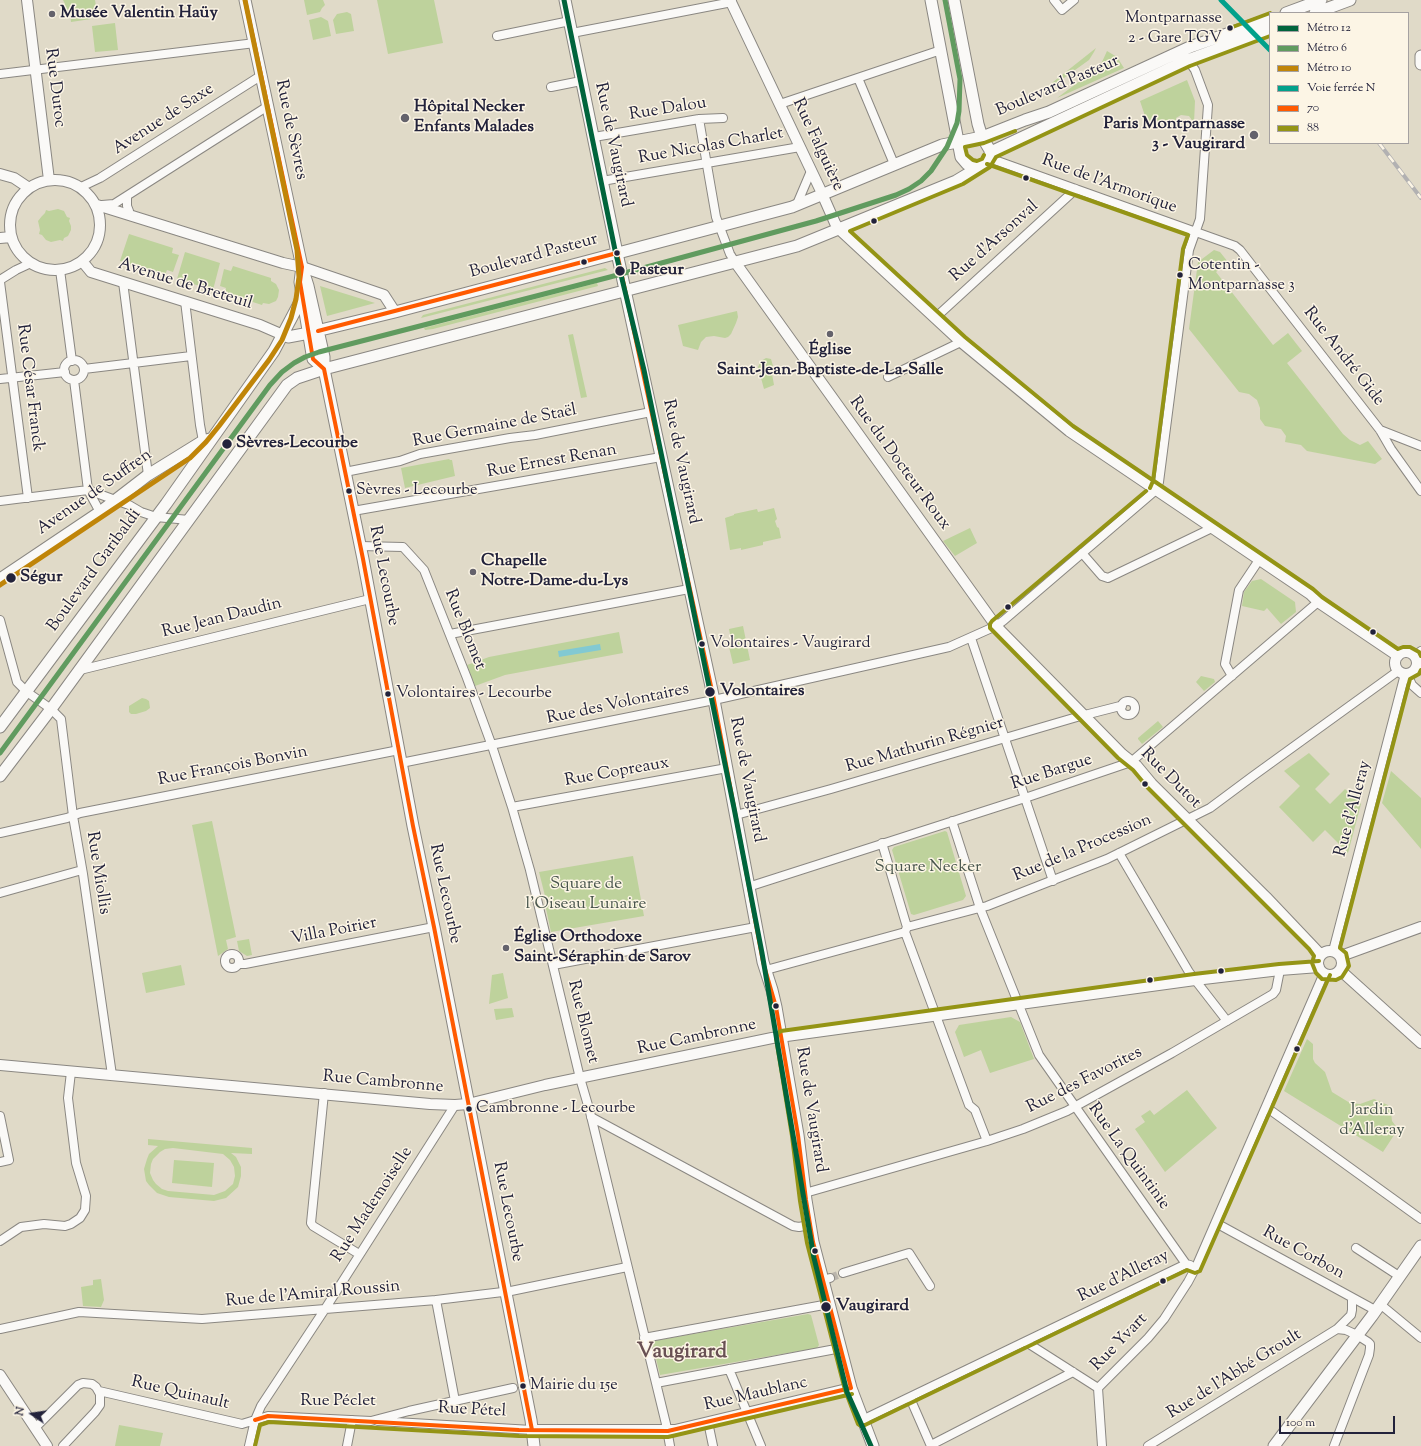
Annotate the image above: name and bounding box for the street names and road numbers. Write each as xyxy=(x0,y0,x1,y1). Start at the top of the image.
street label: Rue Duroc xyxy=(39,47,69,129)
street label: Boulevard Pasteur xyxy=(993,52,1123,122)
street label: Rue de Sèvres xyxy=(269,78,311,182)
street label: Avenue de Saxe xyxy=(110,80,218,160)
street label: Rue de Vaugirard xyxy=(589,81,635,209)
street label: Rue Dalou xyxy=(628,94,708,126)
street label: Rue Falguière xyxy=(787,96,847,194)
street label: Rue Nicolas Charlet xyxy=(637,124,785,170)
street label: Rue de l'Armorique xyxy=(1039,151,1179,219)
street label: Rue d'Arsonval xyxy=(947,197,1043,287)
street label: Boulevard Pasteur xyxy=(468,230,600,284)
street label: Avenue de Breteuil xyxy=(115,255,255,315)
street label: Rue André Gide xyxy=(1298,303,1388,411)
street label: Rue César Franck xyxy=(11,323,47,453)
street label: Rue du Docteur Roux xyxy=(844,393,954,535)
street label: Rue de Vaugirard xyxy=(657,398,703,526)
street label: Rue Germaine de Staël xyxy=(411,401,579,453)
street label: Rue Ernest Renan xyxy=(486,441,618,483)
street label: Avenue de Suffren xyxy=(33,446,157,540)
street label: Boulevard Garibaldi xyxy=(44,506,146,636)
street label: Rue Lecourbe xyxy=(363,524,403,628)
street label: Rue Blomet xyxy=(439,587,489,673)
street label: Rue Jean Daudin xyxy=(160,594,284,644)
street label: Rue des Volontaires xyxy=(545,680,691,730)
street label: Rue Mathurin Régnier xyxy=(844,714,1006,778)
street label: Rue de Vaugirard xyxy=(724,716,768,844)
street label: Rue François Bonvin xyxy=(157,743,309,791)
street label: Rue Dutot xyxy=(1136,745,1204,813)
street label: Rue Bargue xyxy=(1009,750,1095,796)
street label: Rue Copreaux xyxy=(563,754,671,792)
street label: Rue d'Alleray xyxy=(1331,759,1377,859)
street label: Rue de la Procession xyxy=(1011,811,1155,887)
street label: Rue Miollis xyxy=(80,830,114,916)
street label: Rue Lecourbe xyxy=(423,842,465,946)
street label: Villa Poirier xyxy=(289,914,379,950)
street label: Rue Blomet xyxy=(562,978,602,1066)
street label: Rue Cambronne xyxy=(636,1015,758,1061)
street label: Rue des Favorites xyxy=(1024,1043,1146,1119)
street label: Rue de Vaugirard xyxy=(790,1046,830,1174)
street label: Rue Cambronne xyxy=(322,1068,444,1098)
street label: Rue La Quintinie xyxy=(1082,1100,1174,1214)
street label: Rue Mademoiselle xyxy=(328,1144,418,1266)
street label: Rue Lecourbe xyxy=(487,1160,527,1264)
street label: Rue Corbon xyxy=(1259,1223,1347,1285)
street label: Rue d'Alleray xyxy=(1075,1246,1173,1308)
street label: Rue de l'Amiral Roussin xyxy=(225,1277,401,1313)
street label: Rue Yvart xyxy=(1087,1310,1153,1376)
street label: Rue de l'Abbé Groult xyxy=(1164,1325,1306,1425)
street label: Rue Quinault xyxy=(129,1373,231,1415)
street label: Rue Maublanc xyxy=(702,1373,810,1417)
street label: Rue Péclet xyxy=(300,1392,376,1412)
street label: Rue Pétel xyxy=(437,1399,507,1423)

